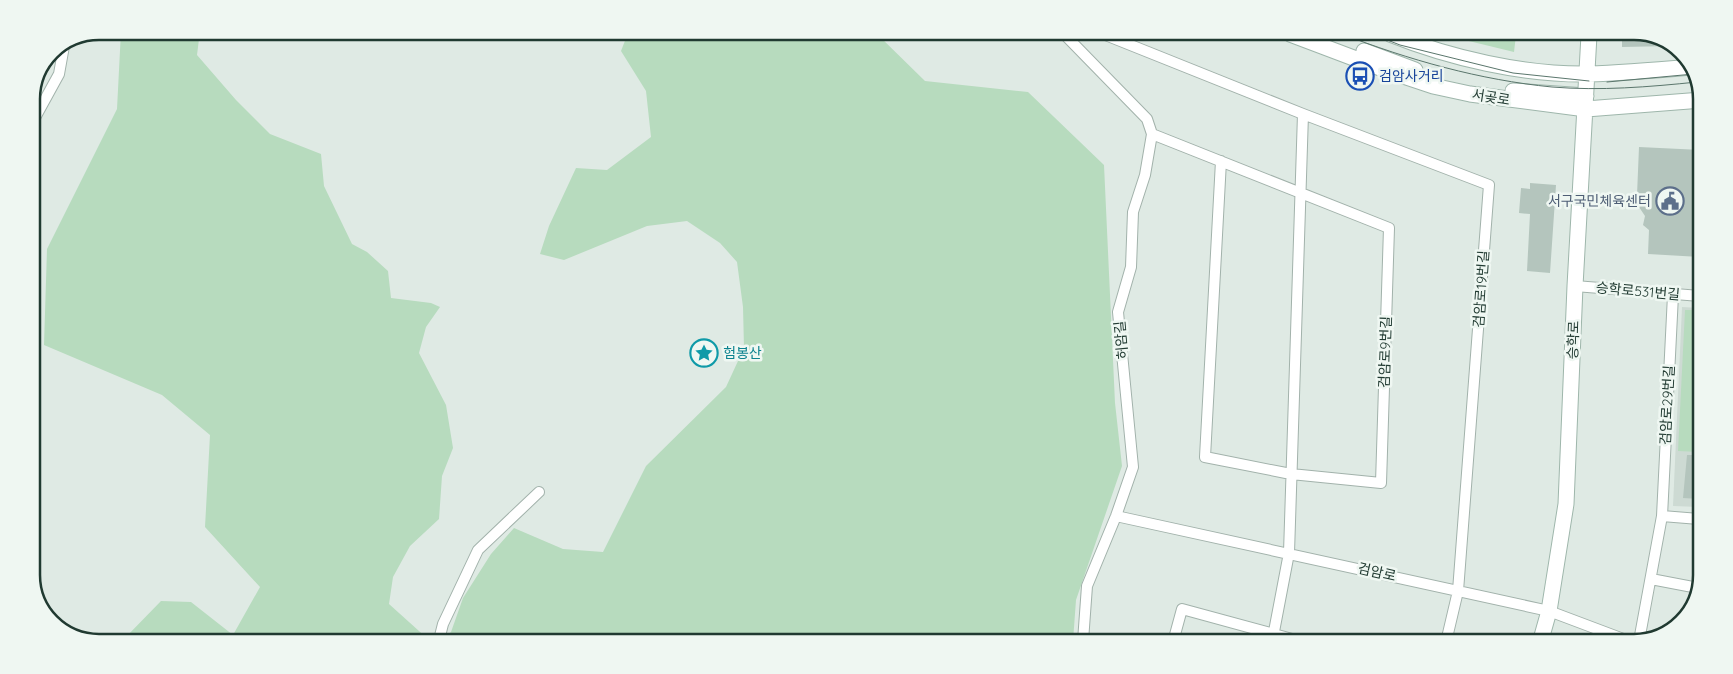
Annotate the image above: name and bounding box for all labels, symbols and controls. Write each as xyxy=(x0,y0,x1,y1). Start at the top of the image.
bus stop icon: 검암사거리 xyxy=(1345,61,1375,91)
place label: 검암사거리 xyxy=(1379,67,1443,85)
street label: 서곶로 xyxy=(1471,85,1512,109)
public building icon: 서구국민체육센터 xyxy=(1655,186,1685,216)
place label: 서구국민체육센터 xyxy=(1548,192,1651,210)
street label: 검암로19번길 xyxy=(1469,250,1493,328)
street label: 승학로531번길 xyxy=(1595,278,1681,304)
street label: 검암로9번길 xyxy=(1375,316,1395,388)
street label: 허암길 xyxy=(1110,320,1132,360)
street label: 승학로 xyxy=(1563,320,1583,360)
place icon: 험봉산 xyxy=(689,338,719,368)
place label: 험봉산 xyxy=(723,344,762,362)
street label: 검암로29번길 xyxy=(1656,365,1678,445)
street label: 검암로 xyxy=(1356,559,1398,585)

